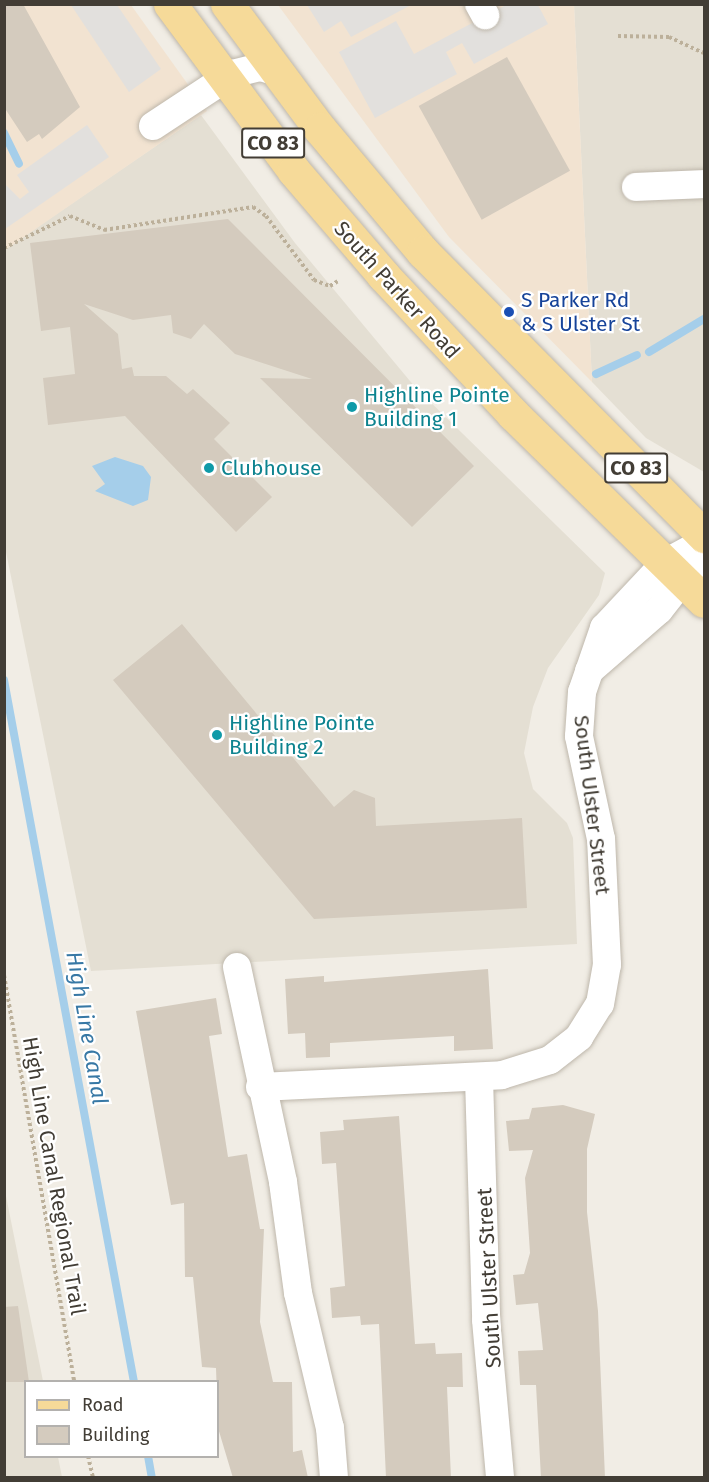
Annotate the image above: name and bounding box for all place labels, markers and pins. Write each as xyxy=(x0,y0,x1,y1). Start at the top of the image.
place label: S Parker Rd & S Ulster St xyxy=(521,287,640,337)
marker: S Parker Rd & S Ulster St xyxy=(502,305,516,319)
place label: Highline Pointe Building 1 xyxy=(364,382,510,432)
marker: Highline Pointe Building 1 xyxy=(345,400,359,414)
place label: Clubhouse xyxy=(221,455,321,481)
marker: Clubhouse xyxy=(202,461,216,475)
place label: Highline Pointe Building 2 xyxy=(229,710,375,760)
marker: Highline Pointe Building 2 xyxy=(210,728,224,742)

